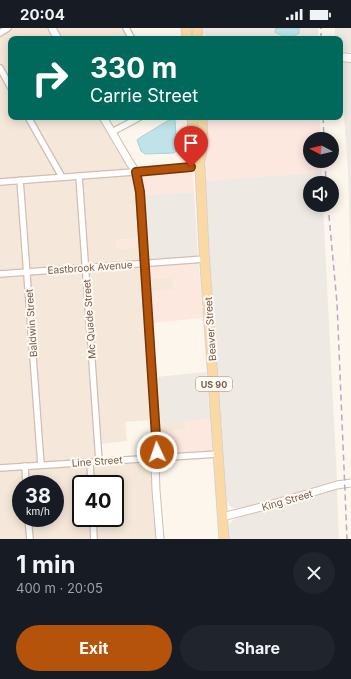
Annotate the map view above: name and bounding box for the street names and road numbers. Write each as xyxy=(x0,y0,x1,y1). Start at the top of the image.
street label: Eastbrook Avenue xyxy=(47,258,133,276)
street label: Mc Quade Street xyxy=(80,278,98,359)
street label: Baldwin Street xyxy=(23,288,39,357)
street label: Beaver Street xyxy=(202,296,218,361)
road number: US 90 xyxy=(196,377,232,391)
street label: Line Street xyxy=(71,453,123,469)
street label: King Street xyxy=(260,487,315,513)

